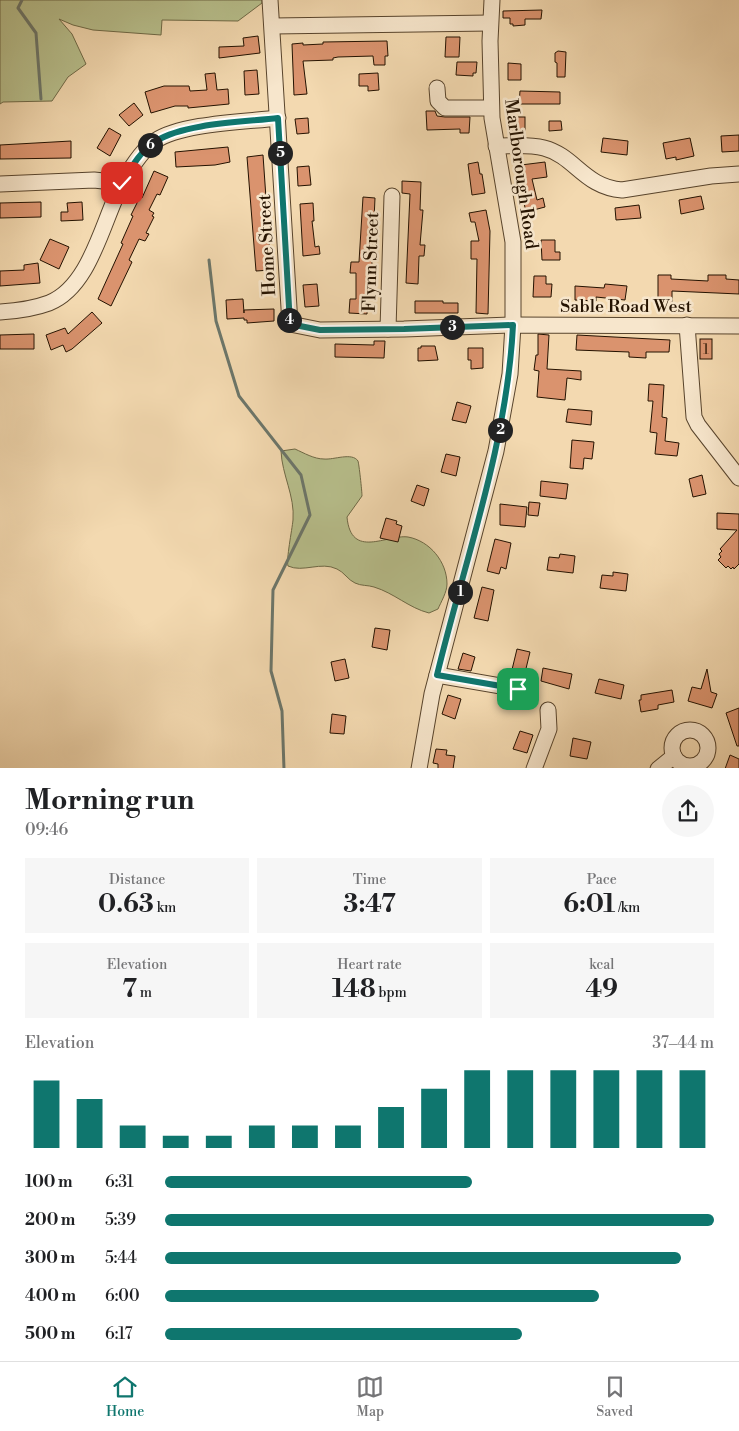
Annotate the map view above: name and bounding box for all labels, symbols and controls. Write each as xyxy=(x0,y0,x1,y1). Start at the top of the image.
street label: Marlborough Road xyxy=(499,97,543,251)
pin: 6 xyxy=(138,132,162,158)
text: 6 xyxy=(146,136,155,154)
pin: 5 xyxy=(268,140,292,166)
text: 5 xyxy=(276,144,285,162)
pin xyxy=(101,162,143,204)
icon: check xyxy=(108,169,136,197)
street label: Home Street xyxy=(253,193,281,297)
street label: Flynn Street xyxy=(358,211,384,312)
street label: Sable Road West xyxy=(560,295,693,318)
pin: 4 xyxy=(276,308,302,332)
text: 4 xyxy=(285,311,294,329)
pin: 3 xyxy=(440,314,464,340)
text: 3 xyxy=(448,318,457,336)
house number: 1 xyxy=(703,340,710,359)
pin: 2 xyxy=(488,418,512,442)
text: 2 xyxy=(496,421,505,439)
pin: 1 xyxy=(448,580,472,604)
text: 1 xyxy=(457,583,464,601)
pin xyxy=(497,668,539,710)
icon: arrive xyxy=(504,675,532,703)
text: Morning run xyxy=(25,783,194,818)
button: share xyxy=(662,785,714,837)
text: 09:46 xyxy=(25,820,68,840)
text: Distance xyxy=(109,871,165,889)
text: Time xyxy=(353,871,386,889)
text: Pace xyxy=(587,871,617,889)
text: 0.63 xyxy=(98,889,154,920)
text: 3:47 xyxy=(343,889,396,920)
text: 6:01 xyxy=(563,889,615,920)
text: km xyxy=(154,899,176,917)
text: /km xyxy=(615,899,640,917)
text: Elevation xyxy=(107,956,167,974)
text: Heart rate xyxy=(337,956,402,974)
text: kcal xyxy=(589,956,615,974)
text: 7 xyxy=(122,974,137,1005)
text: 148 xyxy=(332,974,376,1005)
text: 49 xyxy=(586,974,618,1005)
text: m xyxy=(137,984,152,1002)
text: bpm xyxy=(376,984,407,1002)
text: Elevation xyxy=(25,1033,94,1053)
text: 37–44 m xyxy=(652,1033,714,1053)
text: 100 m xyxy=(25,1172,73,1192)
text: 6:31 xyxy=(105,1172,134,1192)
text: 200 m xyxy=(25,1210,75,1230)
text: 5:39 xyxy=(105,1210,136,1230)
text: 300 m xyxy=(25,1248,75,1268)
text: 5:44 xyxy=(105,1248,137,1268)
text: 400 m xyxy=(25,1286,76,1306)
text: 6:00 xyxy=(105,1286,140,1306)
text: 500 m xyxy=(25,1324,75,1344)
text: 6:17 xyxy=(105,1324,132,1344)
tab: Home xyxy=(106,1373,144,1421)
tab: Map xyxy=(356,1373,384,1421)
tab: Saved xyxy=(596,1373,633,1421)

